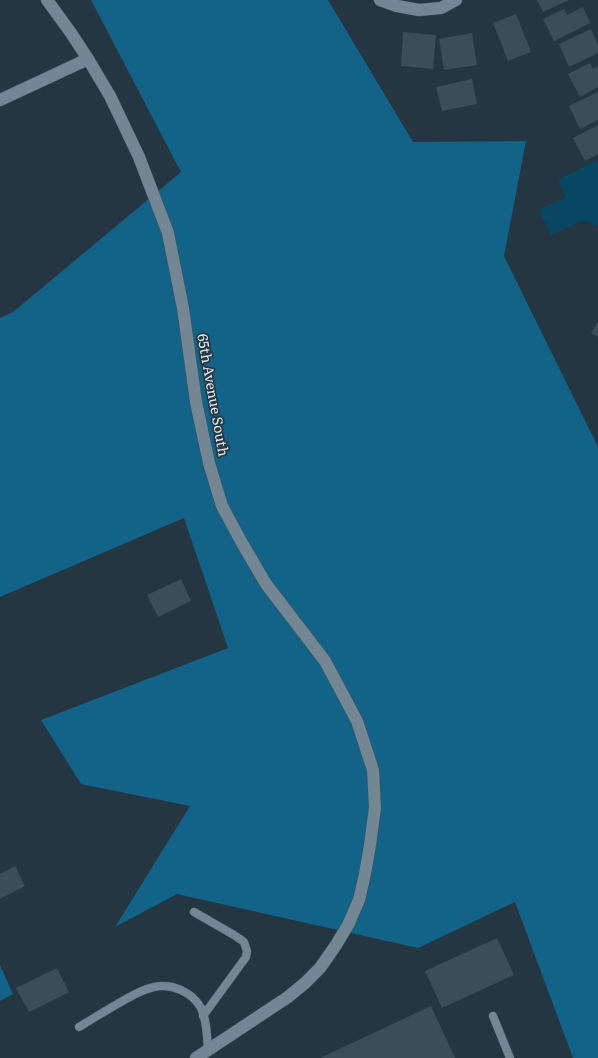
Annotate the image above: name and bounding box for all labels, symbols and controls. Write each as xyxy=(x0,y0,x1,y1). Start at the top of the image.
street label: 65th Avenue South xyxy=(193,332,235,458)

